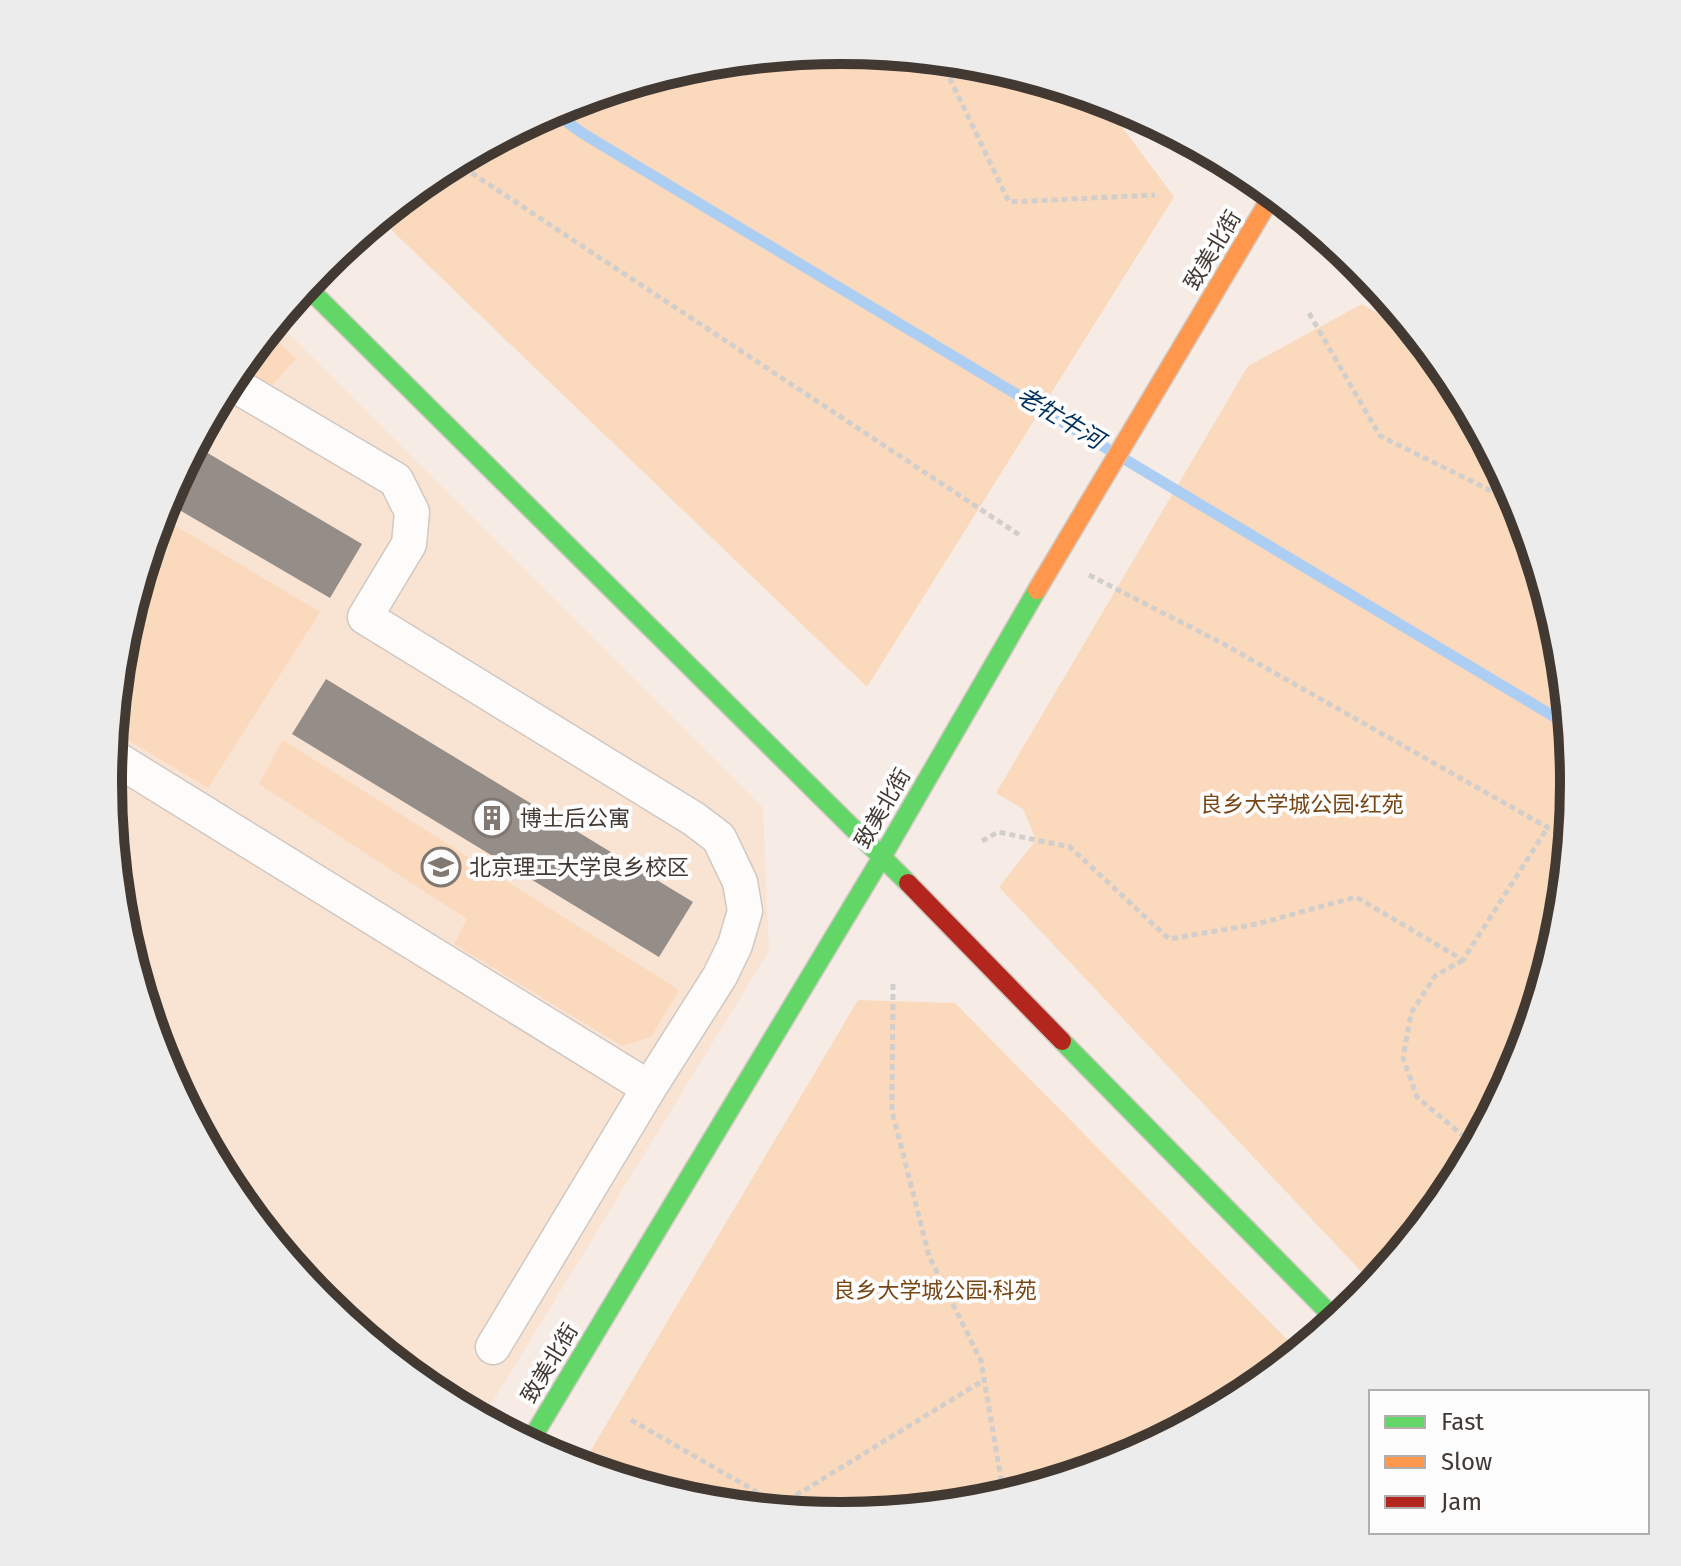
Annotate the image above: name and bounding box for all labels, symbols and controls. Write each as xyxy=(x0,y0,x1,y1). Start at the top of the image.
street label: 致美北街 xyxy=(1178,206,1247,295)
water label: 老牤牛河 xyxy=(1012,381,1112,457)
street label: 致美北街 xyxy=(849,763,916,853)
park label: 良乡大学城公园·红苑 xyxy=(1200,791,1404,818)
building icon: 博士后公寓 xyxy=(471,797,513,839)
place label: 博士后公寓 xyxy=(520,805,630,832)
school or university icon: 北京理工大学良乡校区 xyxy=(420,846,462,888)
place label: 北京理工大学良乡校区 xyxy=(469,854,689,881)
park label: 良乡大学城公园·科苑 xyxy=(833,1277,1037,1304)
street label: 致美北街 xyxy=(515,1319,584,1408)
legend xyxy=(1369,1390,1649,1534)
text: Fast xyxy=(1441,1408,1484,1436)
text: Slow xyxy=(1441,1448,1492,1476)
text: Jam xyxy=(1441,1488,1482,1516)

